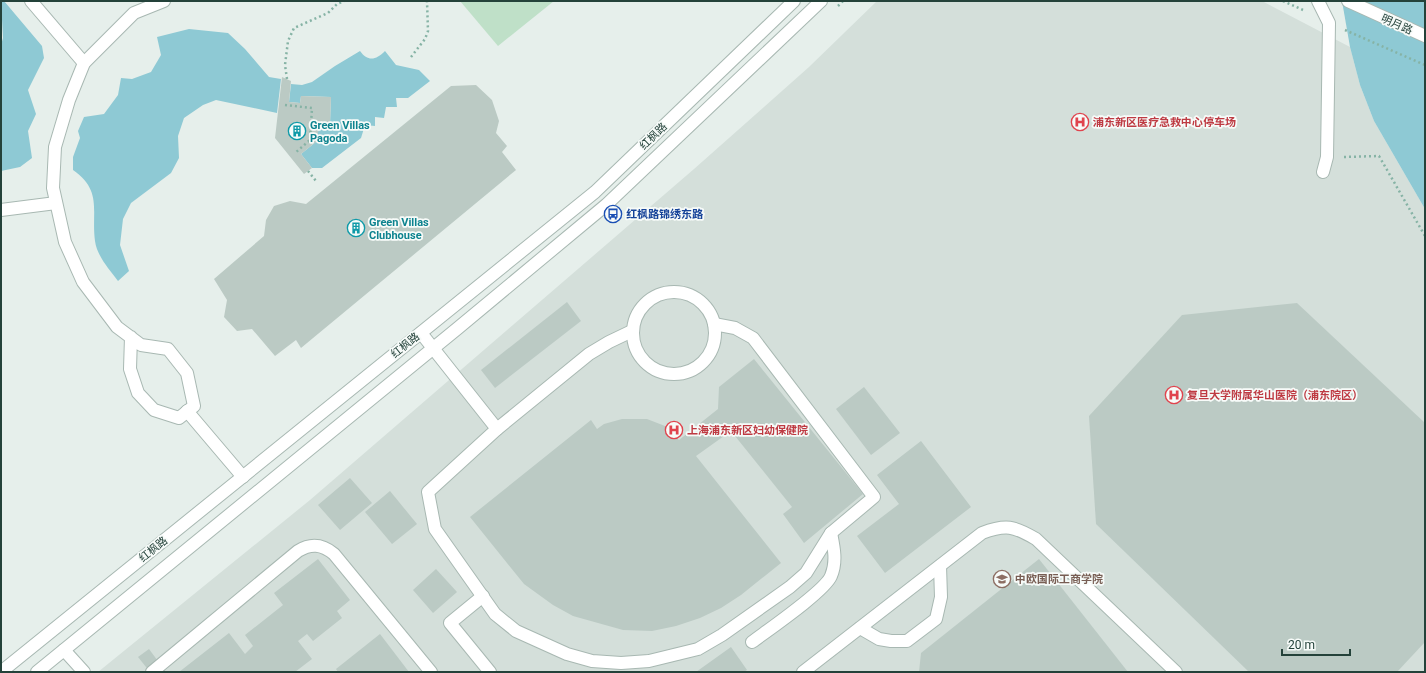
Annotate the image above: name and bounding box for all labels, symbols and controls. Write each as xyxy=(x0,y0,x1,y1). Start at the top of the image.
street label: 明月路 xyxy=(1379,12,1415,37)
hospital icon: 浦东新区医疗急救中心停车场 xyxy=(1070,112,1090,132)
place label: 浦东新区医疗急救中心停车场 xyxy=(1093,116,1236,129)
place label: Green Villas Pagoda xyxy=(310,119,370,145)
street label: 红枫路 xyxy=(637,120,670,152)
building icon: Green Villas Pagoda xyxy=(287,121,307,141)
bus stop icon: 红枫路锦绣东路 xyxy=(603,204,623,224)
place label: 红枫路锦绣东路 xyxy=(626,208,704,221)
place label: Green Villas Clubhouse xyxy=(369,216,429,242)
building icon: Green Villas Clubhouse xyxy=(346,218,366,238)
street label: 红枫路 xyxy=(388,330,422,361)
hospital icon: 复旦大学附属华山医院（浦东院区） xyxy=(1164,385,1184,405)
place label: 复旦大学附属华山医院（浦东院区） xyxy=(1187,389,1363,402)
hospital icon: 上海浦东新区妇幼保健院 xyxy=(664,420,684,440)
place label: 上海浦东新区妇幼保健院 xyxy=(687,424,808,437)
street label: 红枫路 xyxy=(136,534,170,565)
school or university icon: 中欧国际工商学院 xyxy=(992,569,1012,589)
place label: 中欧国际工商学院 xyxy=(1015,573,1103,586)
scale bar xyxy=(1282,631,1350,657)
text: 20 m xyxy=(1288,638,1315,652)

